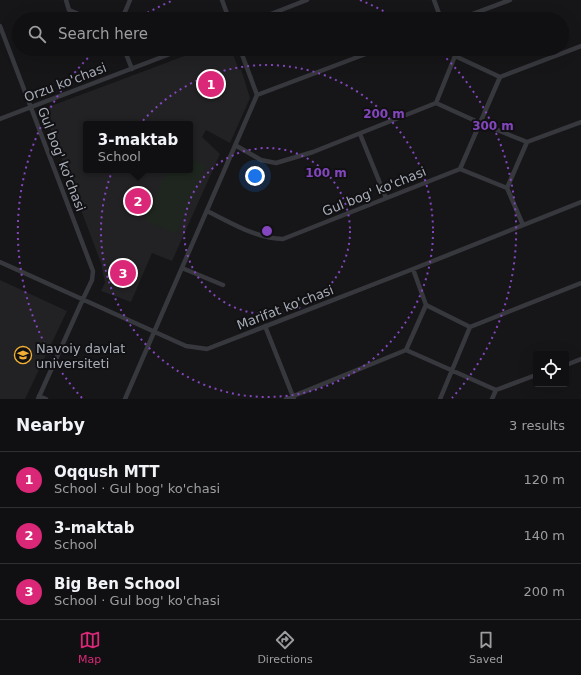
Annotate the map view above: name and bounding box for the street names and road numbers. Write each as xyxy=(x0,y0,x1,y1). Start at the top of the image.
street label: Orzu ko'chasi xyxy=(22,60,109,105)
street label: Gul bog' ko'chasi xyxy=(35,105,88,213)
street label: Gul bog' ko'chasi xyxy=(320,164,428,219)
street label: Marifat ko'chasi xyxy=(235,282,336,333)

